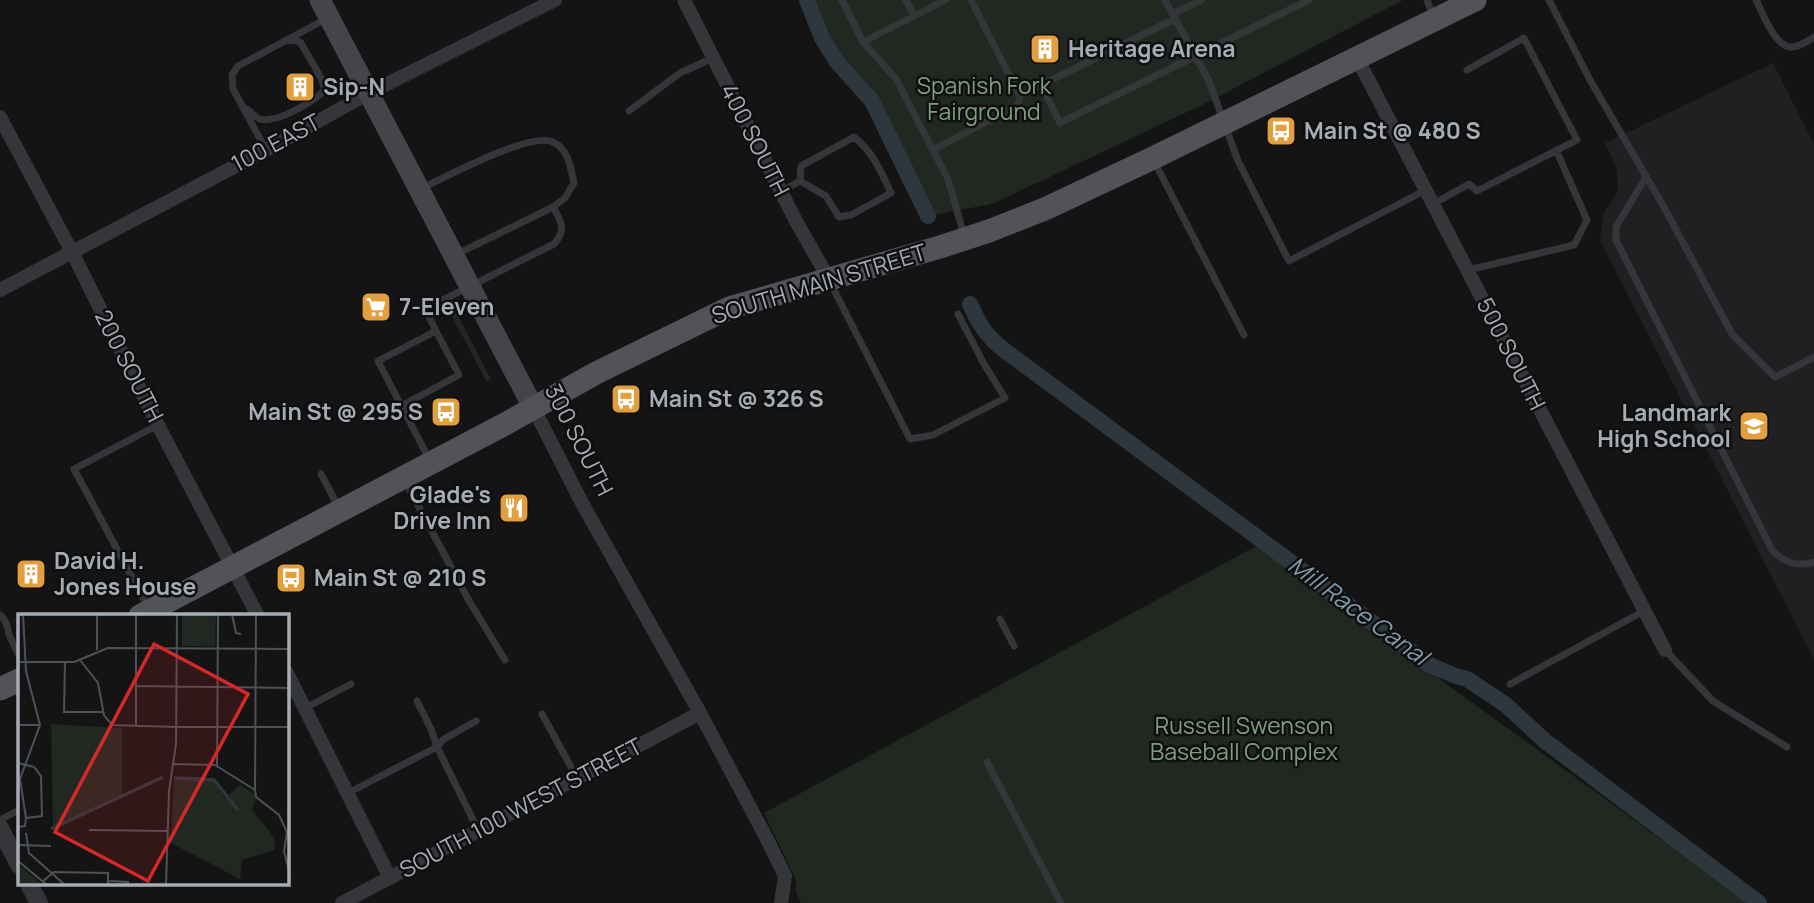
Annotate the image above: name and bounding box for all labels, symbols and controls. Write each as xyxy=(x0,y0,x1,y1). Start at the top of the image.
building icon: Heritage Arena xyxy=(1028,32,1062,66)
place label: Heritage Arena xyxy=(1068,32,1235,64)
park label: Spanish Fork Fairground xyxy=(917,69,1052,127)
building icon: Sip-N xyxy=(283,70,317,104)
place label: Sip-N xyxy=(323,70,385,102)
street label: 400 SOUTH xyxy=(714,78,798,201)
street label: 100 EAST xyxy=(225,105,326,179)
bus stop icon: Main St @ 480 S xyxy=(1264,114,1298,148)
place label: Main St @ 480 S xyxy=(1304,114,1481,146)
street label: SOUTH MAIN STREET xyxy=(707,235,930,331)
supermarket icon: 7-Eleven xyxy=(359,290,393,324)
place label: 7-Eleven xyxy=(399,290,494,322)
street label: 500 SOUTH xyxy=(1470,292,1554,415)
street label: 200 SOUTH xyxy=(88,304,172,427)
street label: 300 SOUTH xyxy=(538,378,622,501)
bus stop icon: Main St @ 326 S xyxy=(609,382,643,416)
place label: Main St @ 326 S xyxy=(649,382,824,414)
place label: Main St @ 295 S xyxy=(248,395,423,427)
bus stop icon: Main St @ 295 S xyxy=(429,395,463,429)
place label: Landmark High School xyxy=(1597,396,1732,454)
school or university icon: Landmark High School xyxy=(1737,409,1771,443)
place label: Glade's Drive Inn xyxy=(393,478,491,536)
restaurant icon: Glade's Drive Inn xyxy=(497,491,531,525)
place label: David H. Jones House xyxy=(54,544,196,602)
water label: Mill Race Canal xyxy=(1282,548,1438,674)
building icon: David H. Jones House xyxy=(14,557,48,591)
bus stop icon: Main St @ 210 S xyxy=(274,561,308,595)
place label: Main St @ 210 S xyxy=(314,561,486,593)
inset map xyxy=(18,614,289,886)
park label: Russell Swenson Baseball Complex xyxy=(1150,709,1338,767)
street label: SOUTH 100 WEST STREET xyxy=(393,729,648,885)

